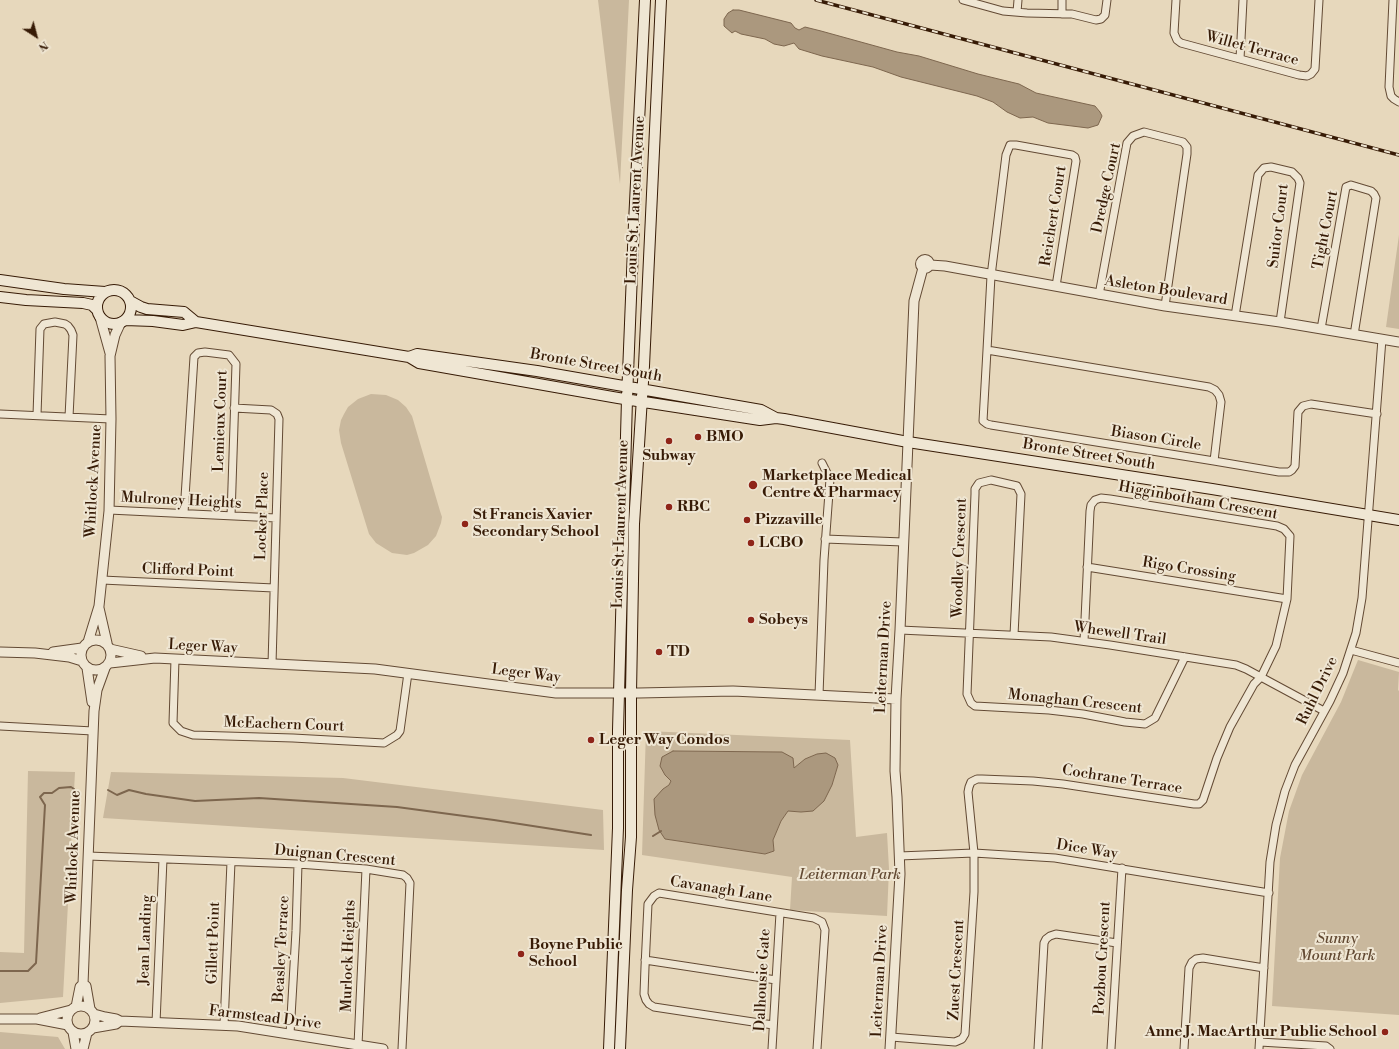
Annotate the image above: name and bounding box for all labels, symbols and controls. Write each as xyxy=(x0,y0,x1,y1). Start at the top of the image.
north arrow xyxy=(16,16,56,56)
street label: Willet Terrace xyxy=(1204,28,1300,70)
text: N xyxy=(35,37,51,54)
street label: Louis St. Laurent Avenue xyxy=(623,115,649,285)
street label: Dredge Court xyxy=(1089,141,1125,235)
street label: Reichert Court xyxy=(1037,164,1071,268)
street label: Suitor Court xyxy=(1265,183,1293,269)
street label: Tight Court xyxy=(1310,189,1342,271)
street label: Asleton Boulevard xyxy=(1103,272,1229,310)
street label: Bronte Street South xyxy=(528,346,664,386)
street label: Lemieux Court xyxy=(210,370,232,472)
street label: Biason Circle xyxy=(1110,423,1202,455)
street label: Whitlock Avenue xyxy=(82,424,106,538)
place label: BMO xyxy=(706,428,744,446)
marker: BMO xyxy=(693,432,703,442)
marker: Subway xyxy=(664,436,674,446)
street label: Bronte Street South xyxy=(1021,436,1157,474)
street label: Louis St. Laurent Avenue xyxy=(609,439,633,609)
place label: Subway xyxy=(642,447,696,465)
place label: Marketplace Medical Centre & Pharmacy xyxy=(762,467,912,502)
street label: Locker Place xyxy=(252,472,274,560)
street label: Higginbotham Crescent xyxy=(1117,478,1279,524)
marker: Marketplace Medical Centre & Pharmacy xyxy=(747,479,759,491)
street label: Mulroney Heights xyxy=(120,489,242,513)
street label: Woodley Crescent xyxy=(949,497,971,619)
place label: RBC xyxy=(677,498,710,516)
marker: RBC xyxy=(664,502,674,512)
place label: St Francis Xavier Secondary School xyxy=(473,506,599,541)
place label: Pizzaville xyxy=(755,511,823,529)
marker: Pizzaville xyxy=(742,515,752,525)
marker: St Francis Xavier Secondary School xyxy=(460,519,470,529)
place label: LCBO xyxy=(759,534,803,552)
marker: LCBO xyxy=(746,538,756,548)
street label: Rigo Crossing xyxy=(1141,554,1237,586)
street label: Clifford Point xyxy=(142,560,234,582)
street label: Leiterman Drive xyxy=(872,600,896,714)
place label: Sobeys xyxy=(759,611,808,629)
marker: Sobeys xyxy=(746,615,756,625)
street label: Whewell Trail xyxy=(1073,619,1167,649)
street label: Leger Way xyxy=(168,636,238,658)
place label: TD xyxy=(667,643,690,661)
marker: TD xyxy=(654,647,664,657)
street label: Ruhl Drive xyxy=(1294,654,1342,728)
street label: Leger Way xyxy=(490,661,562,687)
street label: Monaghan Crescent xyxy=(1007,686,1143,718)
street label: McEachern Court xyxy=(223,714,345,736)
place label: Leger Way Condos xyxy=(599,731,729,749)
marker: Leger Way Condos xyxy=(586,735,596,745)
street label: Cochrane Terrace xyxy=(1061,762,1183,798)
street label: Whitlock Avenue xyxy=(63,790,85,904)
street label: Dice Way xyxy=(1055,836,1119,864)
street label: Duignan Crescent xyxy=(274,842,396,870)
park label: Leiterman Park xyxy=(799,866,901,884)
street label: Cavanagh Lane xyxy=(669,873,773,907)
street label: Jean Landing xyxy=(135,895,157,985)
street label: Beasley Terrace xyxy=(270,895,294,1003)
street label: Murlock Heights xyxy=(338,899,360,1013)
street label: Gillett Point xyxy=(204,901,224,985)
street label: Pozbou Crescent xyxy=(1091,901,1115,1015)
street label: Zuest Crescent xyxy=(945,919,969,1021)
street label: Leiterman Drive xyxy=(868,924,892,1038)
street label: Dalhousie Gate xyxy=(751,928,775,1032)
park label: Sunny Mount Park xyxy=(1299,930,1375,965)
place label: Boyne Public School xyxy=(529,936,623,971)
marker: Boyne Public School xyxy=(516,949,526,959)
street label: Farmstead Drive xyxy=(208,1002,322,1034)
place label: Anne J. MacArthur Public School xyxy=(1145,1023,1377,1041)
marker: Anne J. MacArthur Public School xyxy=(1380,1027,1390,1037)

